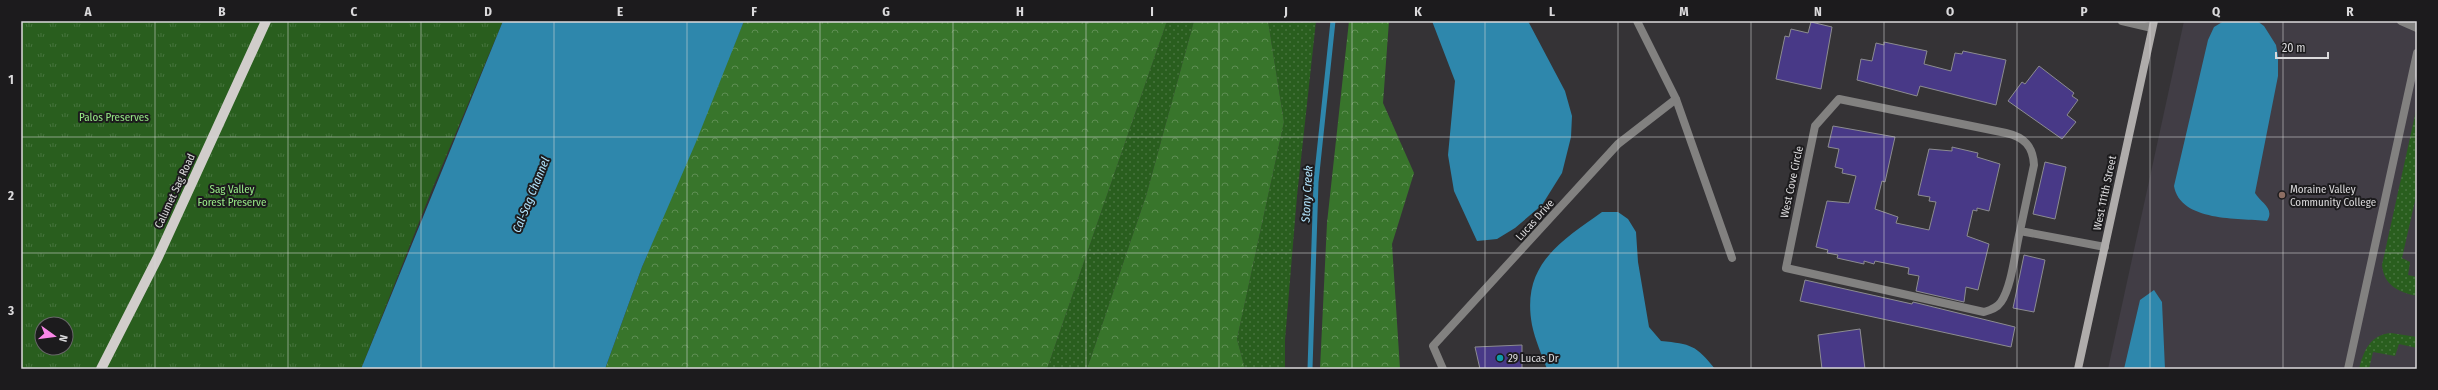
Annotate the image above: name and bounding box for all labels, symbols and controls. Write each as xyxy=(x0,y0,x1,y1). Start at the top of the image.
text: A xyxy=(83,4,92,19)
text: B xyxy=(218,4,226,19)
text: C xyxy=(351,4,358,19)
text: D xyxy=(484,4,492,19)
text: E xyxy=(617,4,623,19)
text: F xyxy=(751,4,757,19)
text: G xyxy=(882,4,890,19)
text: H xyxy=(1016,4,1024,19)
text: I xyxy=(1150,4,1154,19)
text: J xyxy=(1283,4,1288,19)
text: K xyxy=(1414,4,1422,19)
text: L xyxy=(1549,4,1555,19)
text: M xyxy=(1679,4,1689,19)
text: N xyxy=(1814,4,1822,19)
text: O xyxy=(1946,4,1954,19)
text: P xyxy=(2080,4,2088,19)
text: Q xyxy=(2212,4,2221,19)
text: R xyxy=(2346,4,2354,19)
scale bar xyxy=(2276,34,2328,60)
text: 20 m xyxy=(2282,41,2306,55)
text: 1 xyxy=(8,72,14,87)
park label: Palos Preserves xyxy=(79,111,149,124)
street label: West Cove Circle xyxy=(1778,145,1806,219)
street label: Calumet Sag Road xyxy=(152,152,198,230)
street label: West 111th Street xyxy=(2091,154,2119,232)
water label: Cal-Sag Channel xyxy=(510,155,552,235)
water label: Stony Creek xyxy=(1298,165,1315,224)
park label: Sag Valley Forest Preserve xyxy=(198,183,266,209)
place label: Moraine Valley Community College xyxy=(2290,183,2376,209)
text: 2 xyxy=(7,188,14,203)
marker: Moraine Valley Community College xyxy=(2277,190,2287,200)
street label: Lucas Drive xyxy=(1513,197,1557,243)
text: 3 xyxy=(7,303,14,318)
north arrow xyxy=(34,316,74,356)
text: N xyxy=(56,334,70,343)
place label: 29 Lucas Dr xyxy=(1508,352,1559,365)
marker: 29 Lucas Dr xyxy=(1495,353,1505,363)

